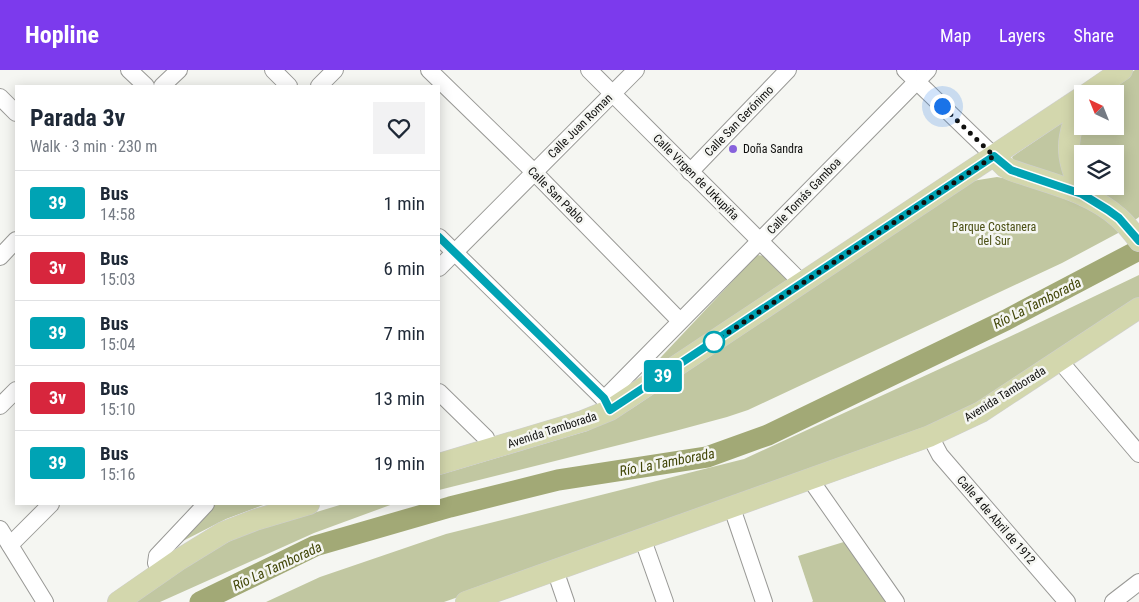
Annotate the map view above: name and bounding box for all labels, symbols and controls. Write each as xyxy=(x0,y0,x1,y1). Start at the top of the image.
text: Hopline xyxy=(25,21,99,49)
text: Map xyxy=(940,25,971,46)
text: Layers xyxy=(999,25,1046,46)
text: Share xyxy=(1074,25,1114,46)
street label: Calle San Gerónimo xyxy=(702,83,776,159)
north arrow xyxy=(1074,85,1124,135)
map controls xyxy=(1074,85,1124,195)
street label: Calle Juan Roman xyxy=(545,91,615,161)
your location xyxy=(930,94,955,119)
button: heart xyxy=(373,102,425,154)
text: Parada 3v xyxy=(30,104,125,132)
street label: Calle Virgen de Urkupiña xyxy=(650,131,742,223)
text: Walk · 3 min · 230 m xyxy=(30,137,157,156)
place label: Doña Sandra xyxy=(743,142,803,156)
marker: Doña Sandra xyxy=(727,143,739,155)
button: layers xyxy=(1074,145,1124,195)
street label: Calle Tomás Gamboa xyxy=(764,155,844,237)
street label: Calle San Pablo xyxy=(525,164,587,226)
text: Bus xyxy=(100,182,129,205)
text: 39 xyxy=(48,192,67,213)
text: 1 min xyxy=(383,192,425,215)
text: 14:58 xyxy=(100,205,135,224)
park label: Parque Costanera del Sur xyxy=(952,220,1036,248)
text: Bus xyxy=(100,247,129,270)
text: 3v xyxy=(49,257,66,278)
text: 6 min xyxy=(383,257,425,280)
text: 15:03 xyxy=(100,270,135,289)
water label: Río La Tamborada xyxy=(990,274,1084,332)
text: Bus xyxy=(100,312,129,335)
text: 39 xyxy=(48,322,67,343)
text: 7 min xyxy=(383,322,425,345)
unlabelled marker xyxy=(703,331,725,353)
text: 15:04 xyxy=(100,335,135,354)
line badge: 39 xyxy=(640,360,686,392)
street label: Avenida Tamborada xyxy=(962,363,1048,425)
text: 39 xyxy=(654,365,672,386)
text: Bus xyxy=(100,377,129,400)
text: 3v xyxy=(49,387,66,408)
text: 13 min xyxy=(374,387,425,410)
text: 15:10 xyxy=(100,400,135,419)
street label: Avenida Tamborada xyxy=(505,409,599,451)
text: Bus xyxy=(100,442,129,465)
water label: Río La Tamborada xyxy=(618,445,716,479)
text: 39 xyxy=(48,452,67,473)
text: 19 min xyxy=(374,452,425,475)
text: 15:16 xyxy=(100,465,135,484)
street label: Calle 4 de Abril de 1912 xyxy=(954,473,1038,567)
water label: Río La Tamborada xyxy=(230,538,324,594)

